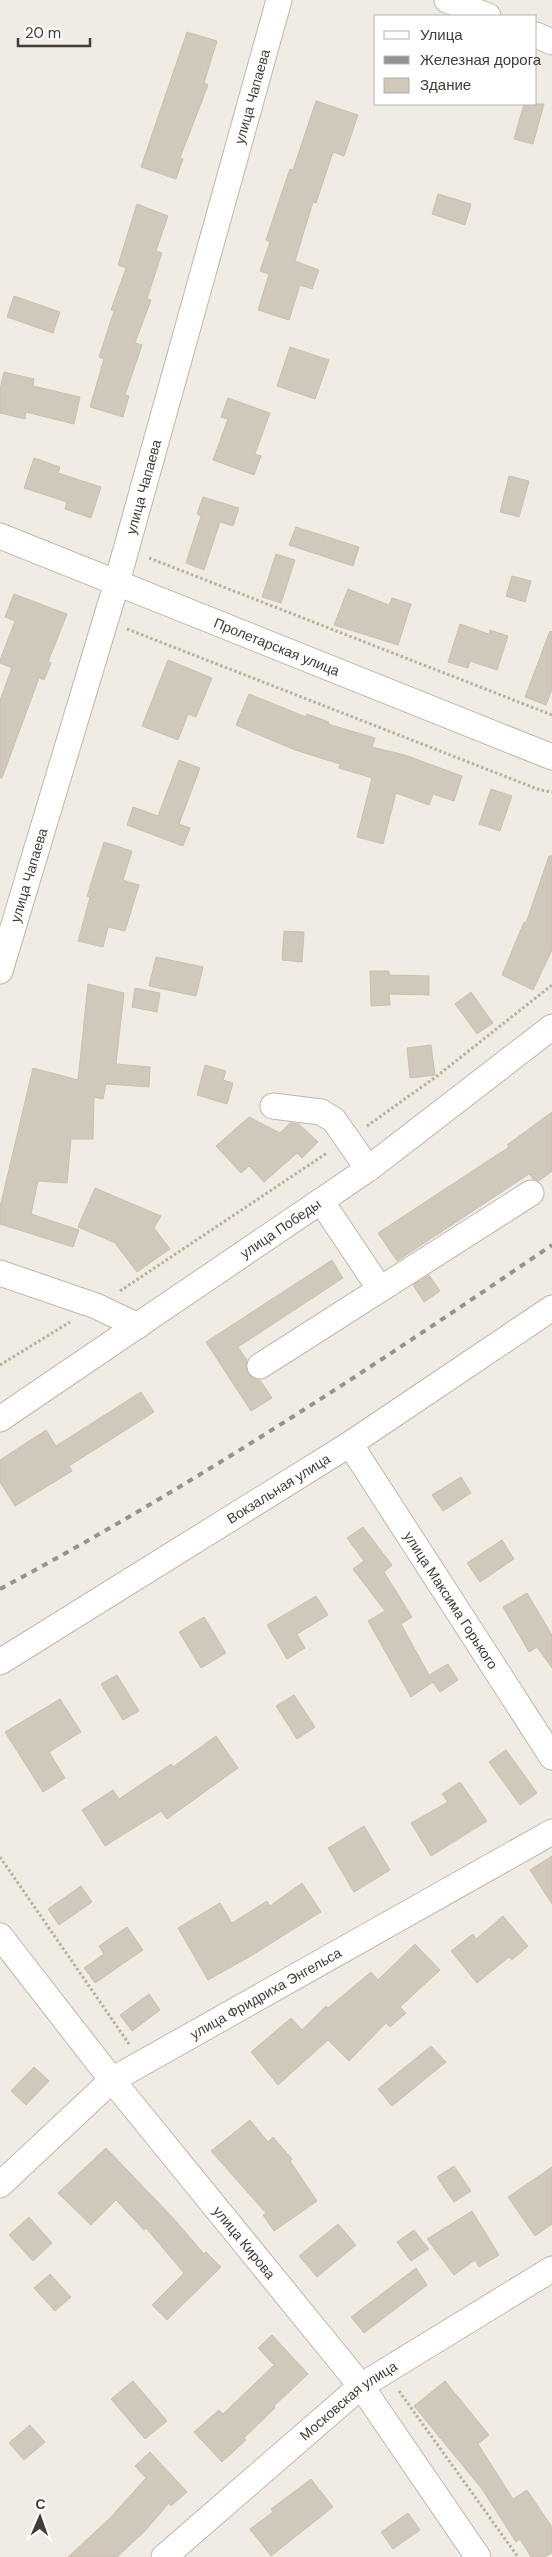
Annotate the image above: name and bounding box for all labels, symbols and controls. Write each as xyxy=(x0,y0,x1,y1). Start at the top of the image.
scale bar xyxy=(18,15,90,47)
legend xyxy=(374,15,537,105)
text: 20 m xyxy=(25,23,61,43)
text: Улица xyxy=(420,25,463,45)
street label: улица Чапаева xyxy=(230,47,274,146)
text: Железная дорога xyxy=(420,50,542,70)
text: Здание xyxy=(420,75,471,95)
street label: улица Чапаева xyxy=(122,437,165,536)
street label: Пролетарская улица xyxy=(211,614,342,680)
street label: улица Чапаева xyxy=(6,826,52,925)
street label: улица Победы xyxy=(237,1195,324,1262)
street label: Вокзальная улица xyxy=(223,1450,334,1528)
street label: улица Максима Горького xyxy=(400,1528,502,1673)
street label: улица Фридриха Энгельса xyxy=(187,1943,345,2043)
street label: улица Кирова xyxy=(209,2202,279,2283)
street label: Московская улица xyxy=(296,2357,401,2444)
north arrow xyxy=(15,2492,65,2542)
text: С xyxy=(35,2495,46,2513)

